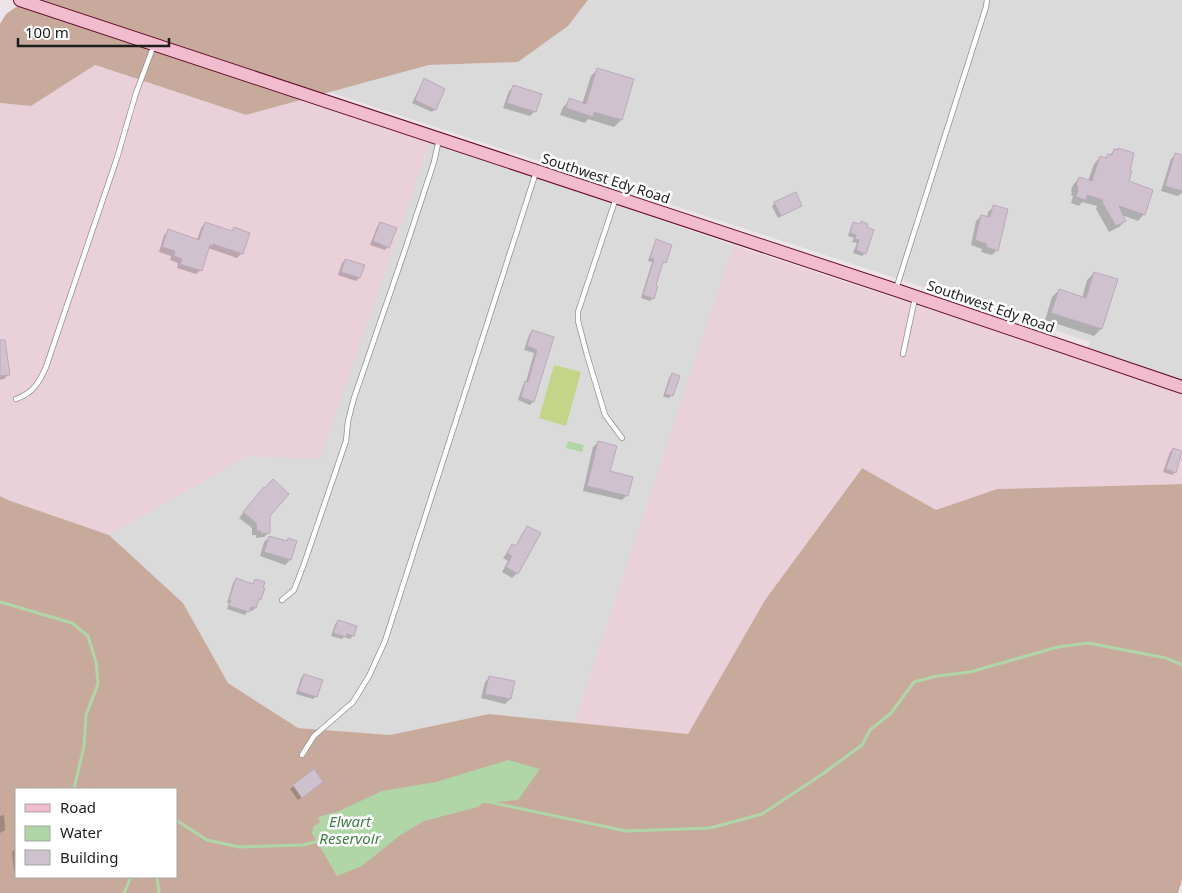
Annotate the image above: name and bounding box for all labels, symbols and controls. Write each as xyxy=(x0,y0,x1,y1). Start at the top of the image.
scale bar xyxy=(18,15,169,47)
text: 100 m xyxy=(25,22,69,42)
street label: Southwest Edy Road xyxy=(540,148,672,208)
street label: Southwest Edy Road xyxy=(925,275,1057,337)
legend xyxy=(15,788,178,878)
text: Road xyxy=(60,797,96,817)
water label: Elwart Reservoir xyxy=(319,811,382,848)
text: Water xyxy=(60,822,102,842)
text: Building xyxy=(60,847,118,867)

